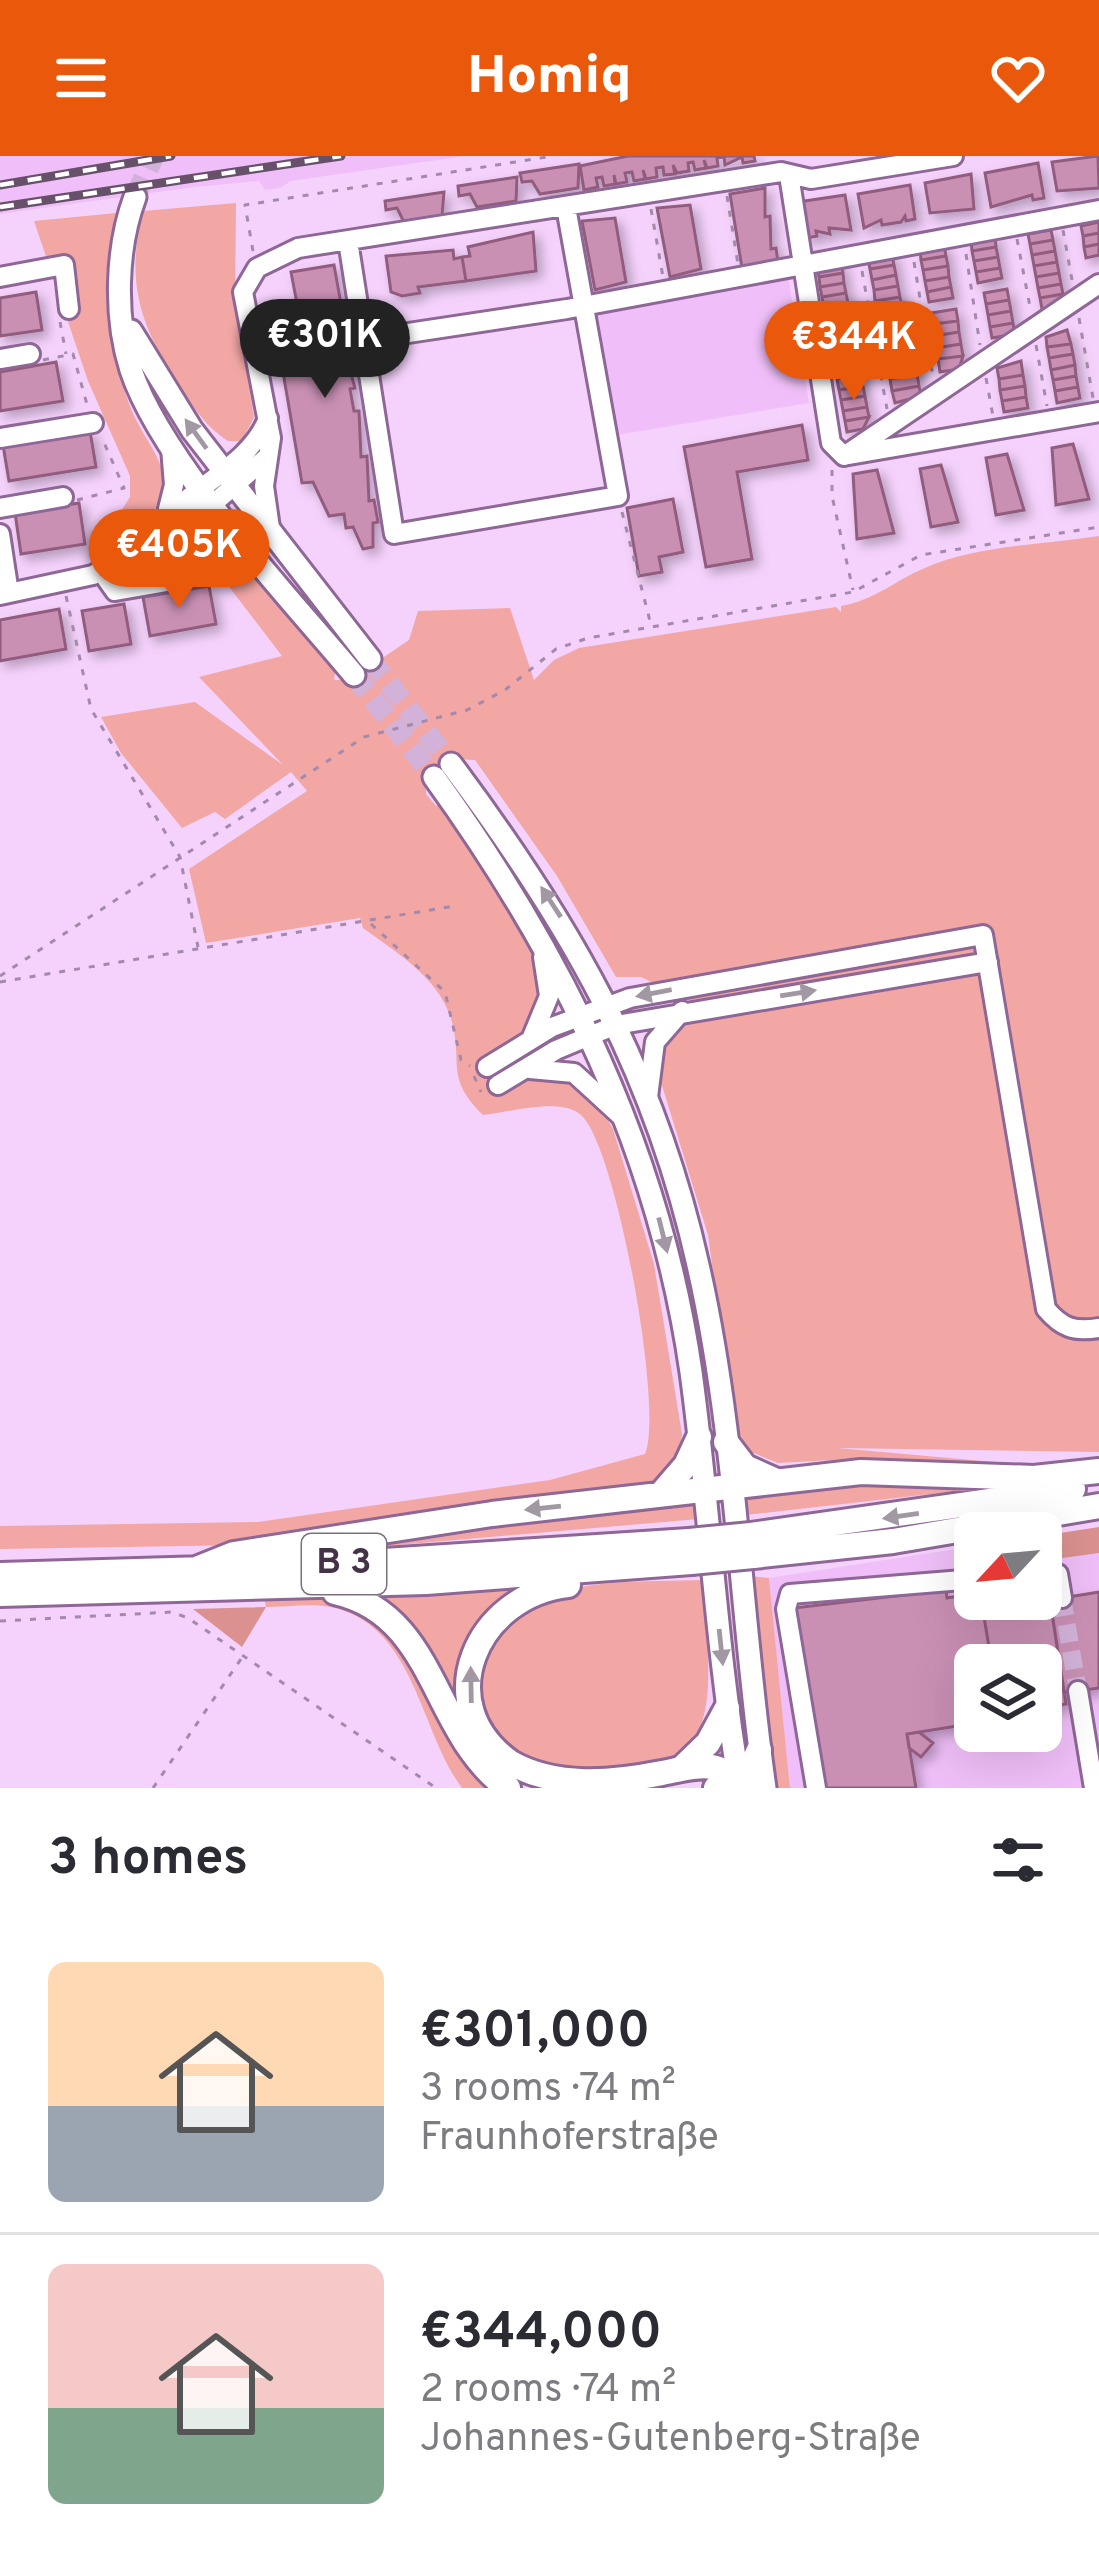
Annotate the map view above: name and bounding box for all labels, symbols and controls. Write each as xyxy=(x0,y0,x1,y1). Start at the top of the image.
text: Homiq xyxy=(467,44,632,113)
icon: menu xyxy=(48,45,114,111)
icon: heart xyxy=(985,45,1051,111)
pin: €301K xyxy=(241,299,409,401)
pin: €344K xyxy=(770,301,938,403)
text: €301K xyxy=(267,313,383,362)
text: €344K xyxy=(791,315,917,364)
one-way arrow xyxy=(184,418,208,450)
pin: €405K xyxy=(95,509,263,611)
text: €405K xyxy=(116,523,242,572)
one-way arrow xyxy=(540,886,562,919)
one-way arrow xyxy=(779,983,817,1001)
one-way arrow xyxy=(635,985,673,1003)
one-way arrow xyxy=(654,1217,673,1254)
one-way arrow xyxy=(524,1499,561,1518)
one-way arrow xyxy=(881,1507,919,1526)
north arrow xyxy=(954,1512,1062,1620)
map controls xyxy=(954,1512,1062,1752)
road number: B 3 xyxy=(302,1534,386,1594)
one-way arrow xyxy=(712,1629,731,1666)
button: layers xyxy=(954,1644,1062,1752)
one-way arrow xyxy=(462,1666,481,1704)
icon: filters xyxy=(985,1827,1051,1893)
text: 3 homes xyxy=(48,1828,248,1893)
text: €301,000 xyxy=(420,2001,650,2066)
icon: home xyxy=(144,2010,288,2154)
text: 3 rooms · 74 m² xyxy=(420,2066,676,2115)
text: Fraunhoferstraße xyxy=(420,2115,719,2164)
text: €344,000 xyxy=(420,2302,662,2367)
icon: home xyxy=(144,2312,288,2456)
text: 2 rooms · 74 m² xyxy=(420,2367,676,2416)
text: Johannes-Gutenberg-Straße xyxy=(420,2416,921,2465)

